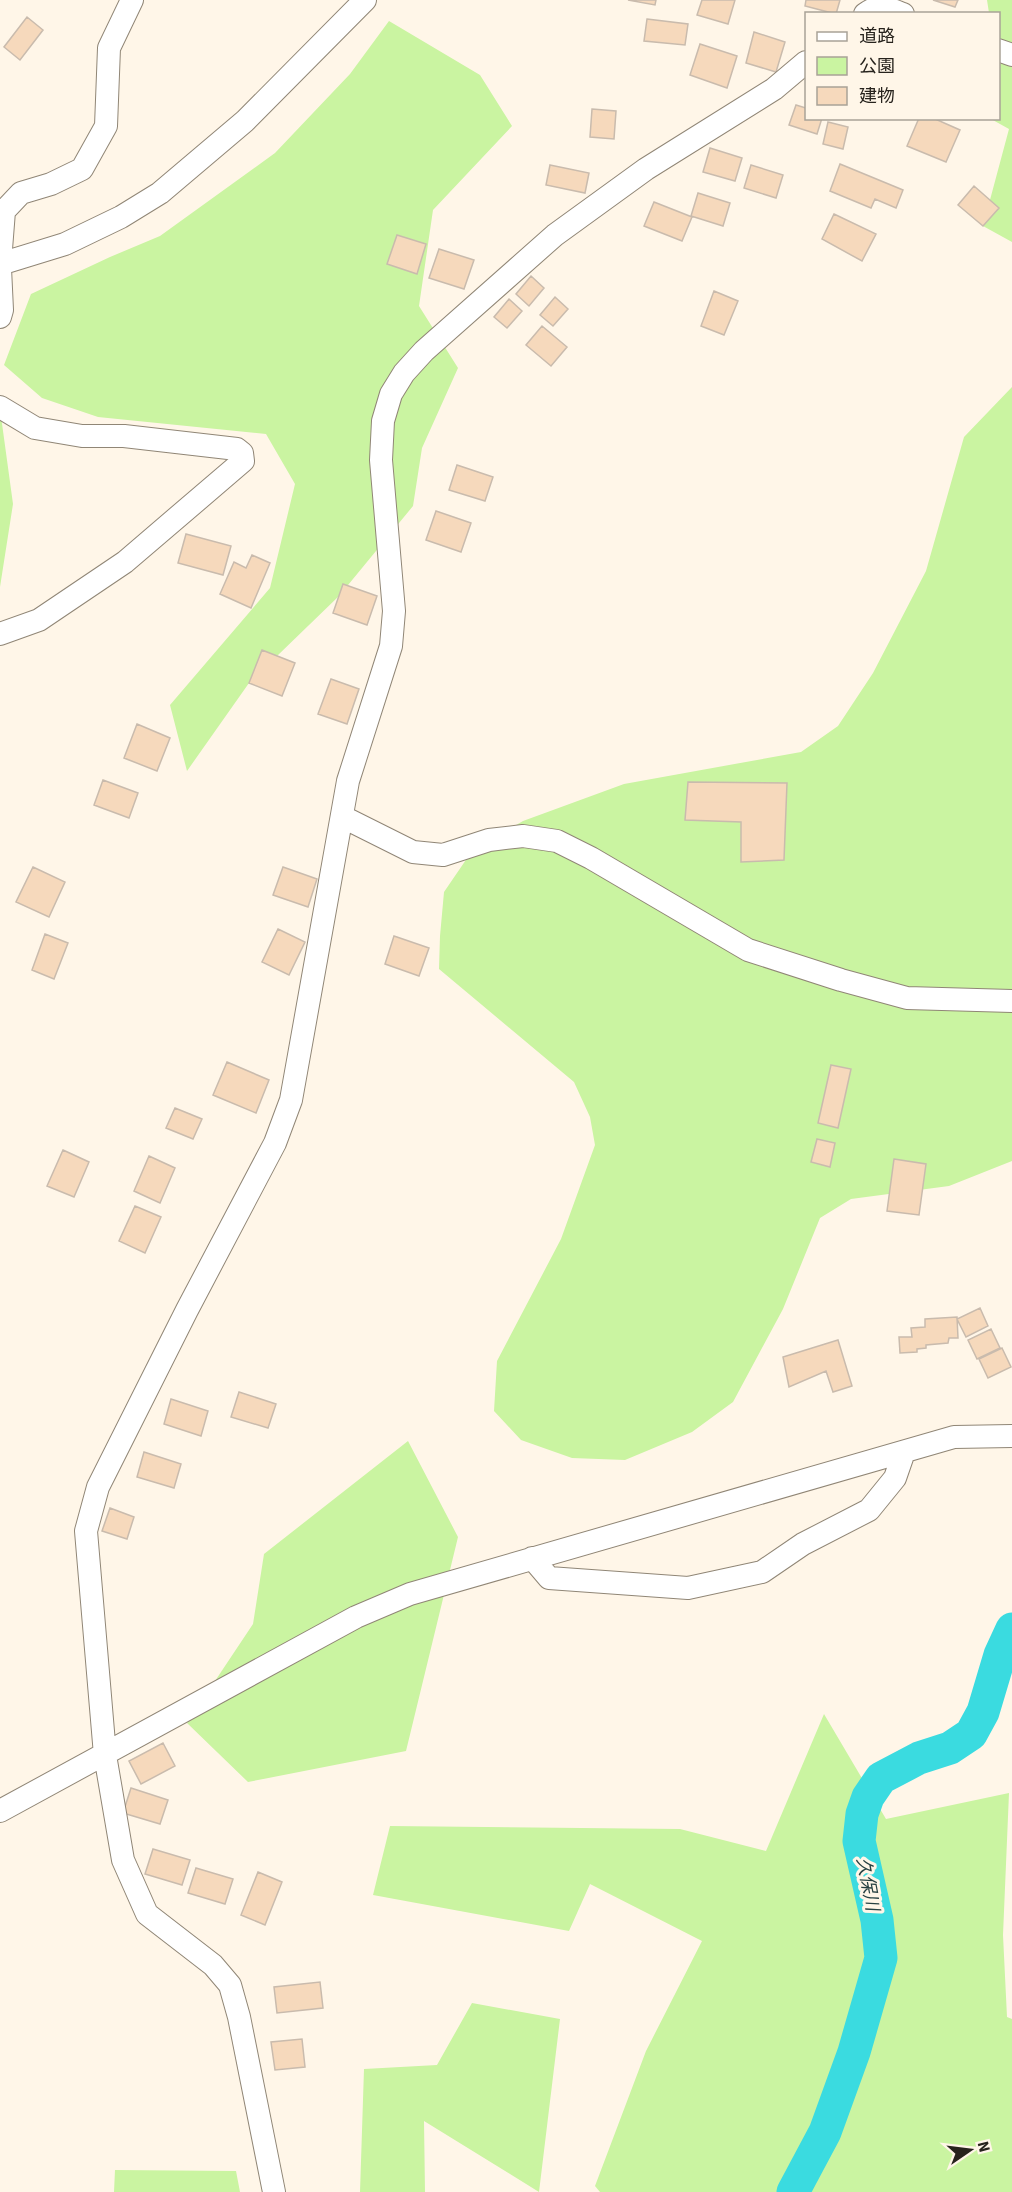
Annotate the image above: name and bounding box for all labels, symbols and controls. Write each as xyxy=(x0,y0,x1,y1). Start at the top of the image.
legend xyxy=(805,12,1000,120)
text: 道路 xyxy=(859,24,895,49)
text: 公園 xyxy=(859,54,895,79)
text: 建物 xyxy=(859,84,895,109)
water label: 久保川 xyxy=(850,1855,885,1915)
north arrow xyxy=(940,2120,1000,2180)
text: N xyxy=(972,2139,996,2154)

